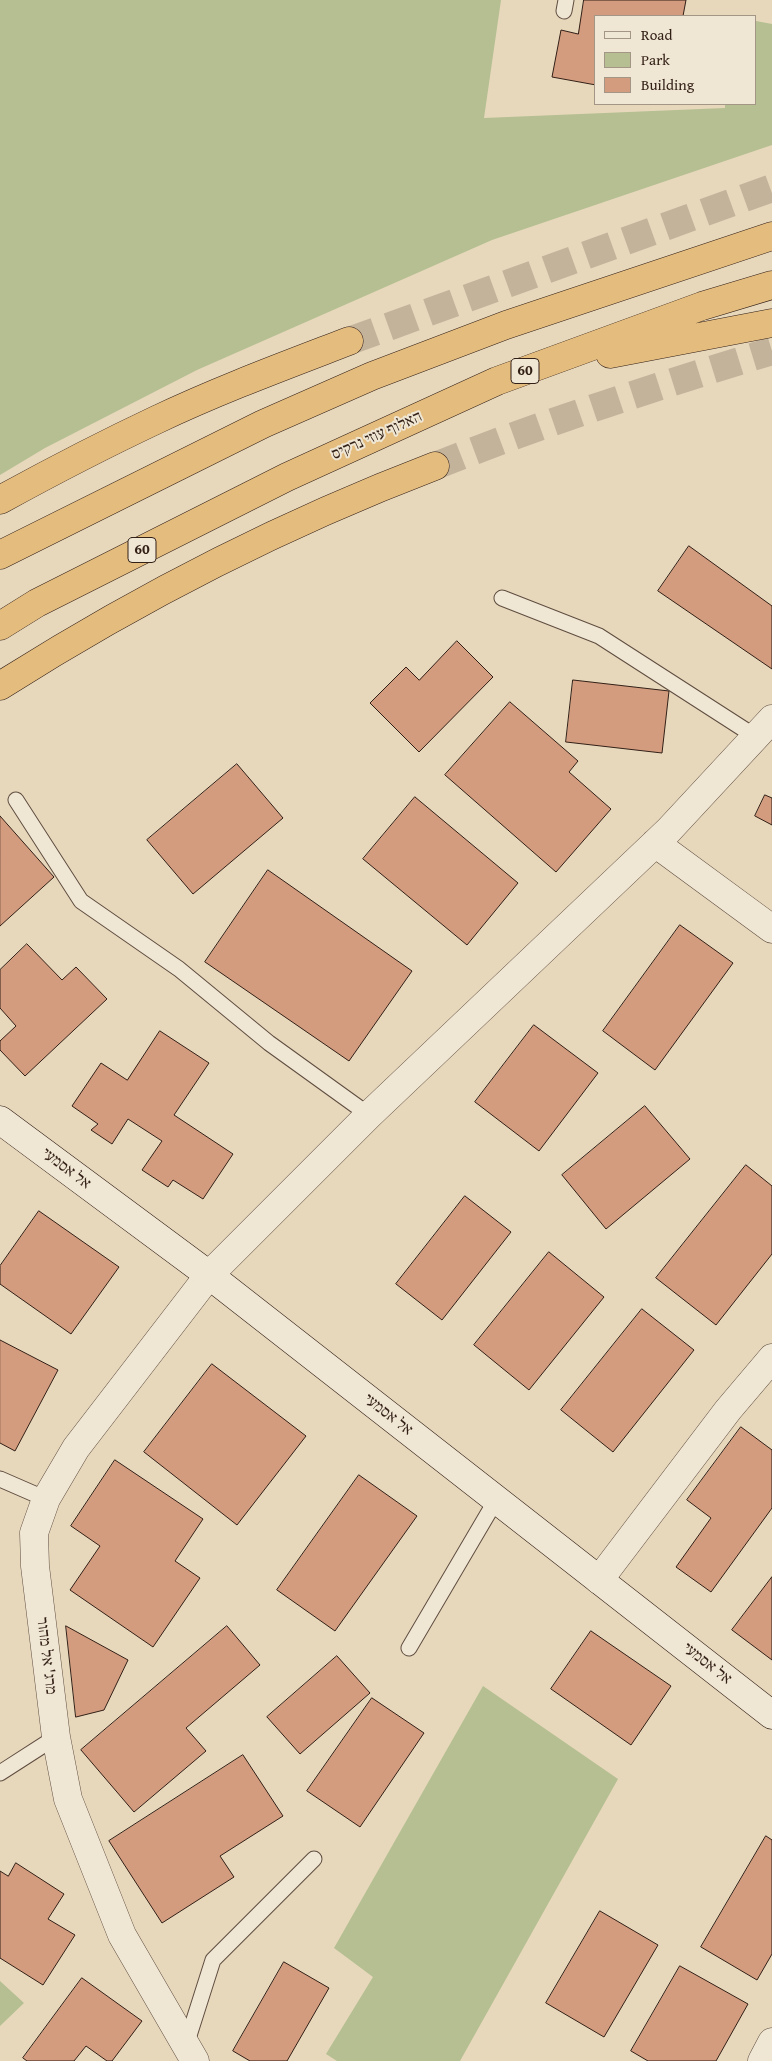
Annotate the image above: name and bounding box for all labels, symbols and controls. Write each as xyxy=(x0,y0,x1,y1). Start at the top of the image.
legend xyxy=(594,15,757,105)
text: Road xyxy=(641,24,672,45)
text: Park xyxy=(641,49,670,70)
text: Building xyxy=(641,74,694,95)
road number: 60 xyxy=(511,358,539,384)
street label: האלוף עוזי נרקיס xyxy=(329,407,425,465)
road number: 60 xyxy=(128,538,156,562)
street label: אל אסמעי xyxy=(37,1144,95,1194)
street label: אל אסמעי xyxy=(360,1390,416,1440)
street label: מרג' אל מהור xyxy=(32,1616,60,1696)
street label: אל אסמעי xyxy=(679,1639,735,1689)

